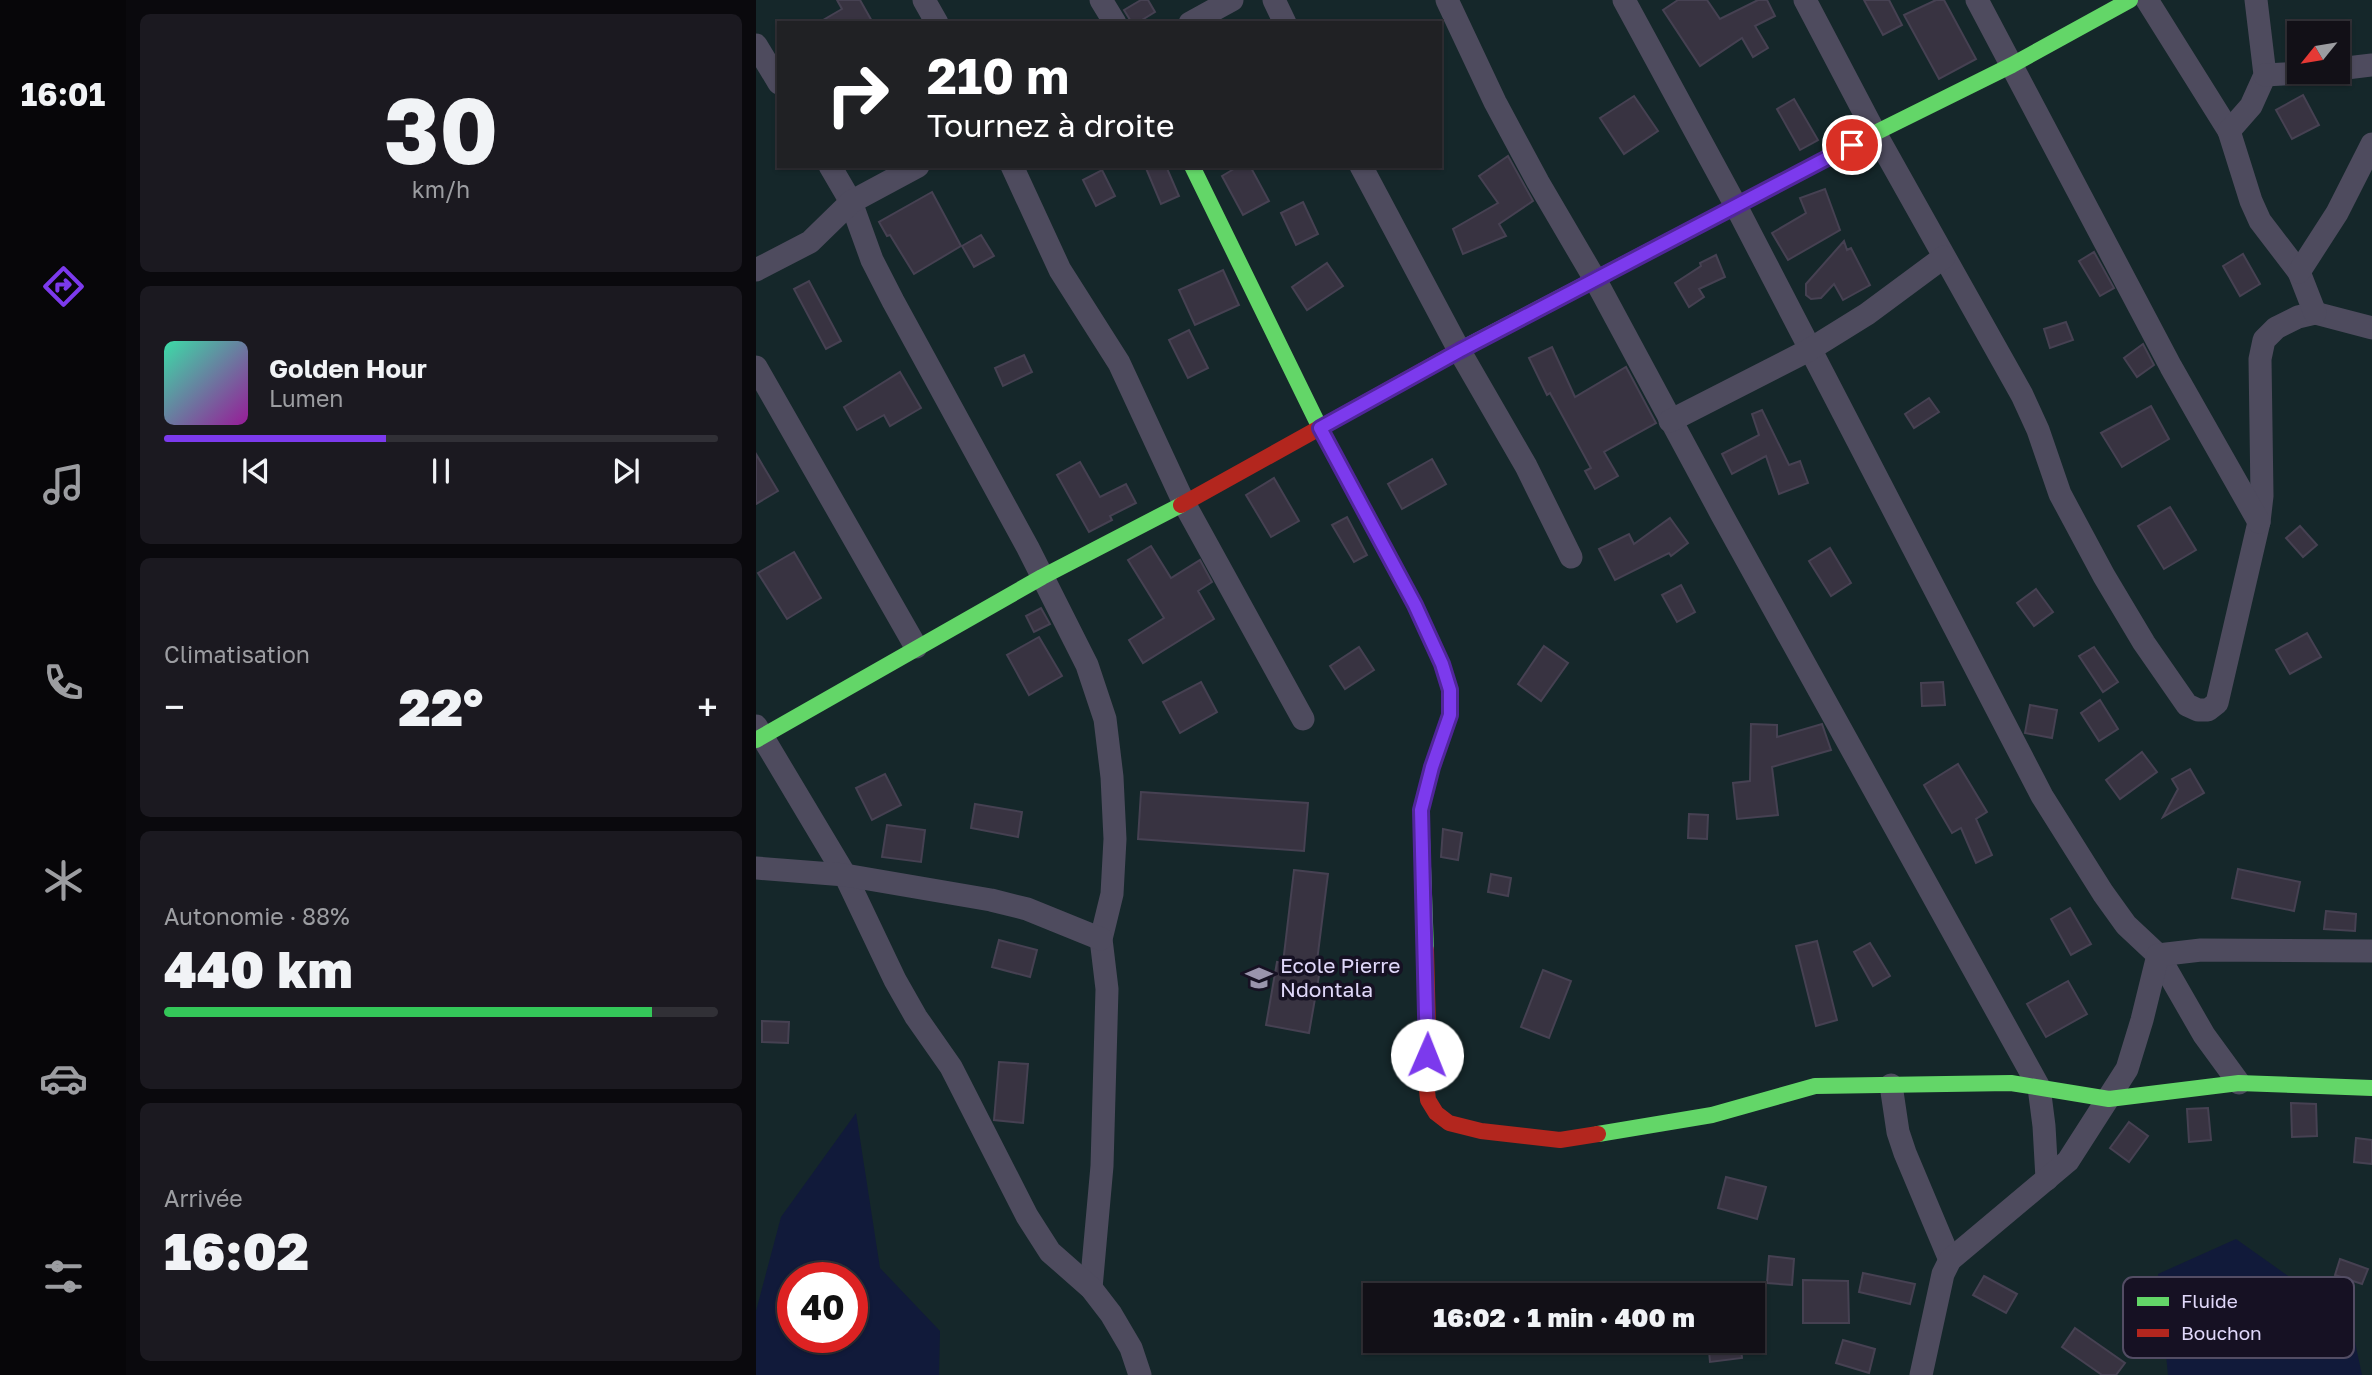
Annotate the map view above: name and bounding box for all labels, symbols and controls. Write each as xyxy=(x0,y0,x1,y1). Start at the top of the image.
north arrow xyxy=(2287,21,2350,84)
map controls xyxy=(2287,21,2350,84)
text: 210 m xyxy=(927,46,1069,105)
icon: right xyxy=(812,49,903,140)
text: 16:01 xyxy=(21,75,105,113)
text: 30 xyxy=(384,75,498,184)
text: Tournez à droite xyxy=(927,106,1175,144)
pin xyxy=(1822,115,1882,175)
icon: arrive xyxy=(1833,126,1871,164)
text: km/h xyxy=(412,175,470,203)
icon: directions xyxy=(39,262,88,311)
text: Golden Hour xyxy=(269,353,427,384)
text: Lumen xyxy=(269,384,343,412)
icon: previous xyxy=(237,452,275,490)
icon: pause xyxy=(422,452,460,490)
icon: next xyxy=(607,452,645,490)
icon: music xyxy=(39,460,88,509)
text: Climatisation xyxy=(164,640,310,668)
icon: phone xyxy=(39,658,88,707)
text: 22° xyxy=(399,675,483,737)
text: − xyxy=(164,684,185,729)
text: + xyxy=(697,684,718,729)
icon: climate xyxy=(39,856,88,905)
text: Autonomie · 88% xyxy=(164,902,349,930)
text: 440 km xyxy=(164,937,353,999)
place label: Ecole Pierre Ndontala xyxy=(1280,952,1401,1002)
school or university icon: Ecole Pierre Ndontala xyxy=(1244,963,1274,993)
position arrow xyxy=(1390,1018,1464,1092)
icon: car xyxy=(39,1054,88,1103)
text: Arrivée xyxy=(164,1184,243,1212)
text: 16:02 xyxy=(164,1219,309,1281)
icon: filters xyxy=(39,1252,88,1301)
speed limit sign: 40 xyxy=(777,1262,868,1353)
legend xyxy=(2123,1277,2354,1358)
text: Fluide xyxy=(2181,1289,2238,1312)
text: 16:02 · 1 min · 400 m xyxy=(1433,1302,1695,1333)
text: Bouchon xyxy=(2181,1321,2262,1344)

